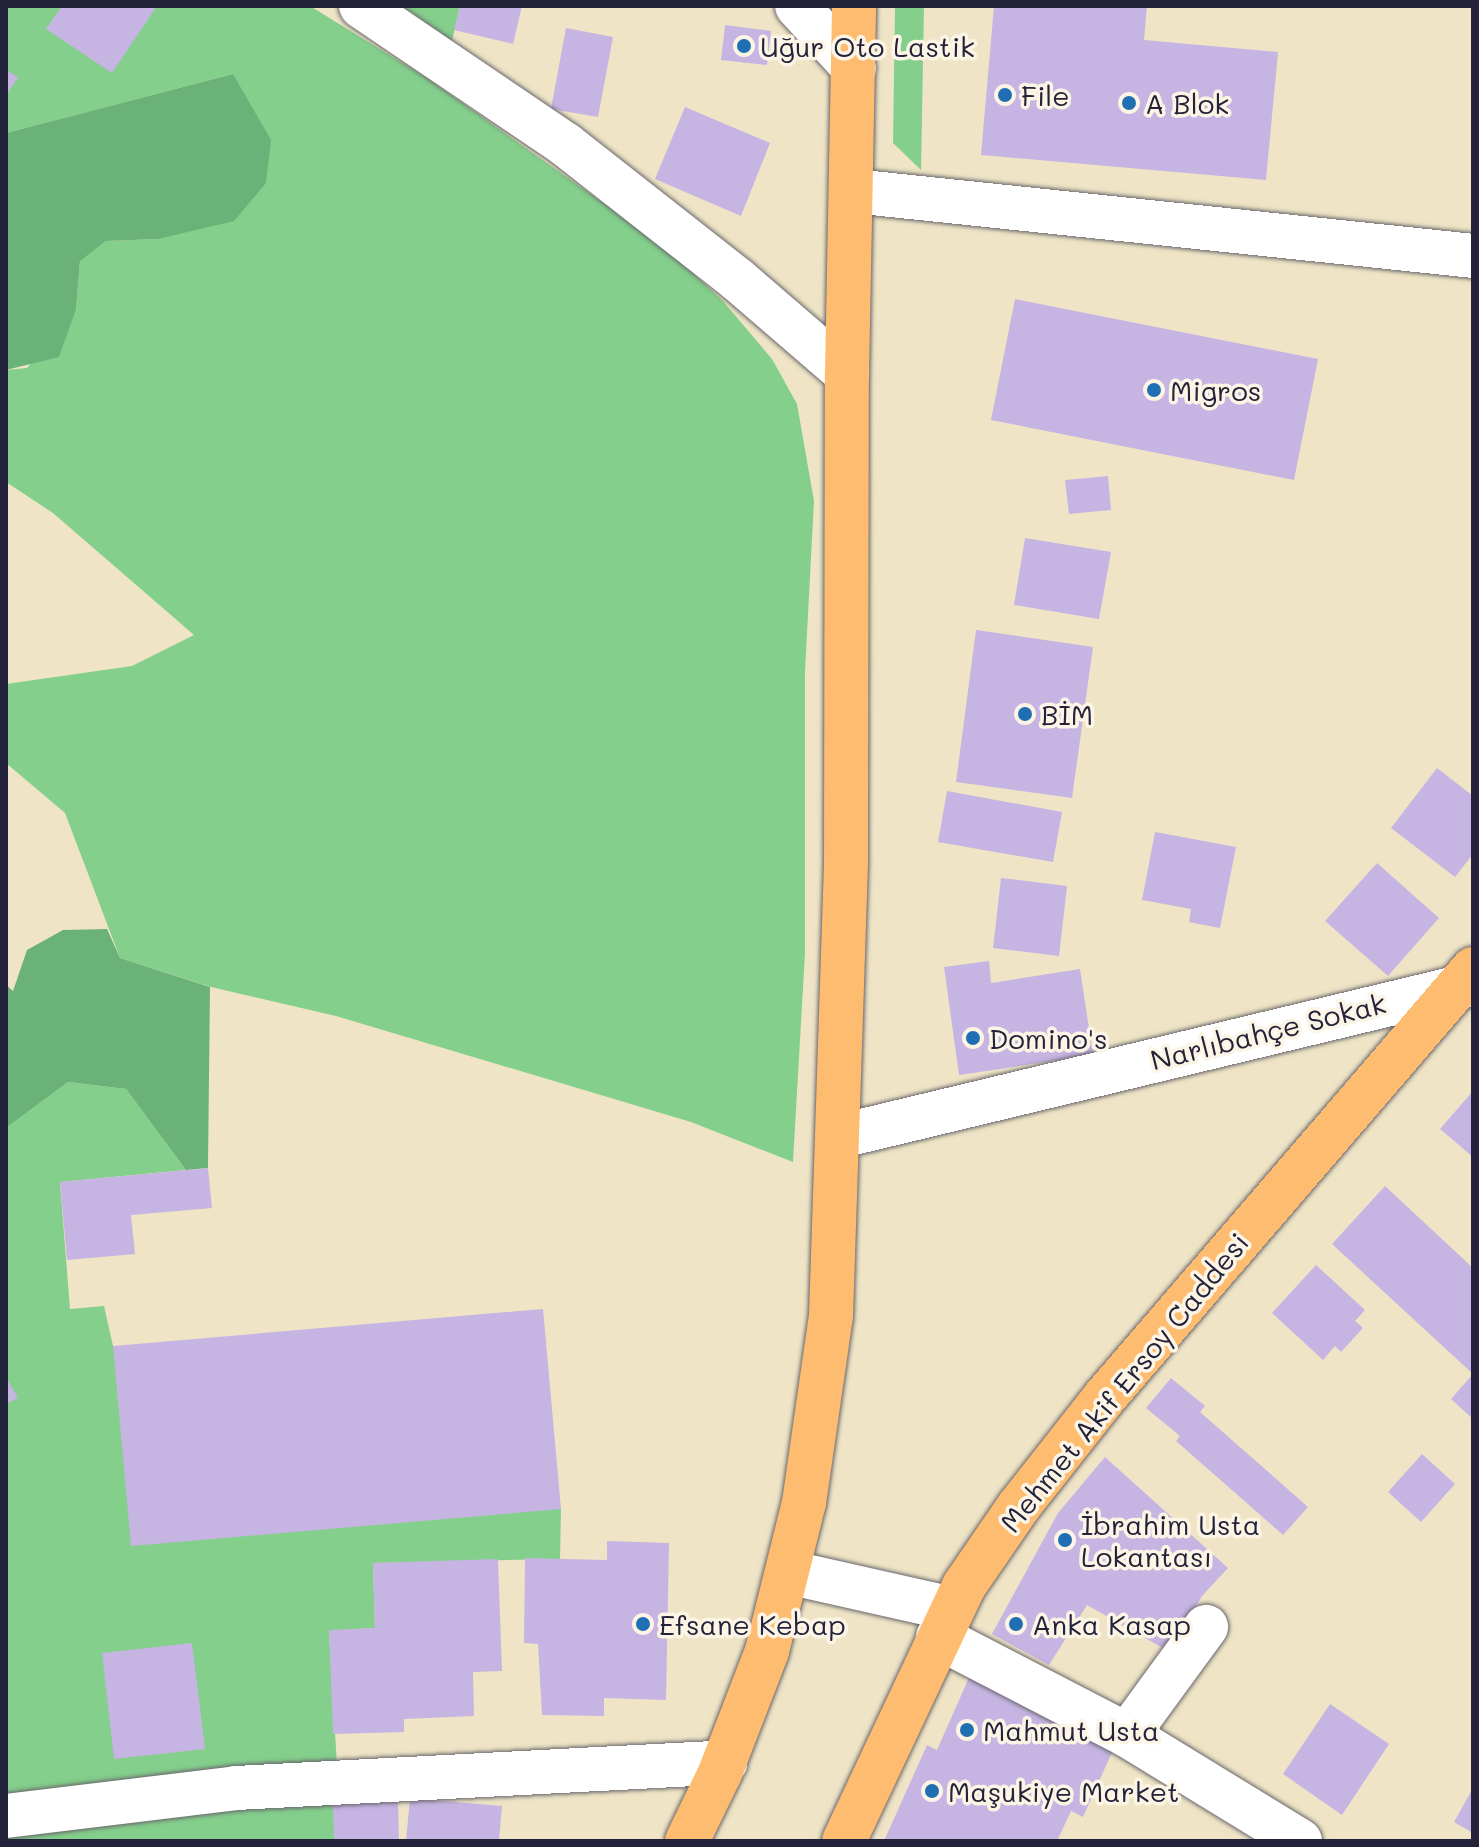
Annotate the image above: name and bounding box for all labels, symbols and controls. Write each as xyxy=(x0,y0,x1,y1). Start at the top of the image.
place label: Uğur Oto Lastik xyxy=(760,29,975,63)
marker: Uğur Oto Lastik xyxy=(735,37,753,55)
place label: File xyxy=(1021,78,1070,112)
marker: File xyxy=(996,86,1014,104)
place label: A Blok xyxy=(1145,86,1229,120)
marker: A Blok xyxy=(1120,94,1138,112)
place label: Migros xyxy=(1170,373,1261,407)
marker: Migros xyxy=(1145,381,1163,399)
place label: BİM xyxy=(1041,697,1093,731)
marker: BİM xyxy=(1016,705,1034,723)
street label: Narlıbahçe Sokak xyxy=(1147,986,1389,1076)
place label: Domino's xyxy=(989,1021,1108,1055)
marker: Domino's xyxy=(964,1029,982,1047)
street label: Mehmet Akif Ersoy Caddesi xyxy=(993,1226,1255,1538)
place label: İbrahim Usta Lokantası xyxy=(1081,1507,1260,1573)
marker: İbrahim Usta Lokantası xyxy=(1056,1531,1074,1549)
place label: Efsane Kebap xyxy=(659,1607,846,1641)
place label: Anka Kasap xyxy=(1032,1607,1191,1641)
marker: Efsane Kebap xyxy=(634,1615,652,1633)
marker: Anka Kasap xyxy=(1007,1615,1025,1633)
place label: Mahmut Usta xyxy=(983,1713,1160,1747)
marker: Mahmut Usta xyxy=(958,1721,976,1739)
place label: Maşukiye Market xyxy=(948,1774,1179,1808)
marker: Maşukiye Market xyxy=(923,1782,941,1800)

